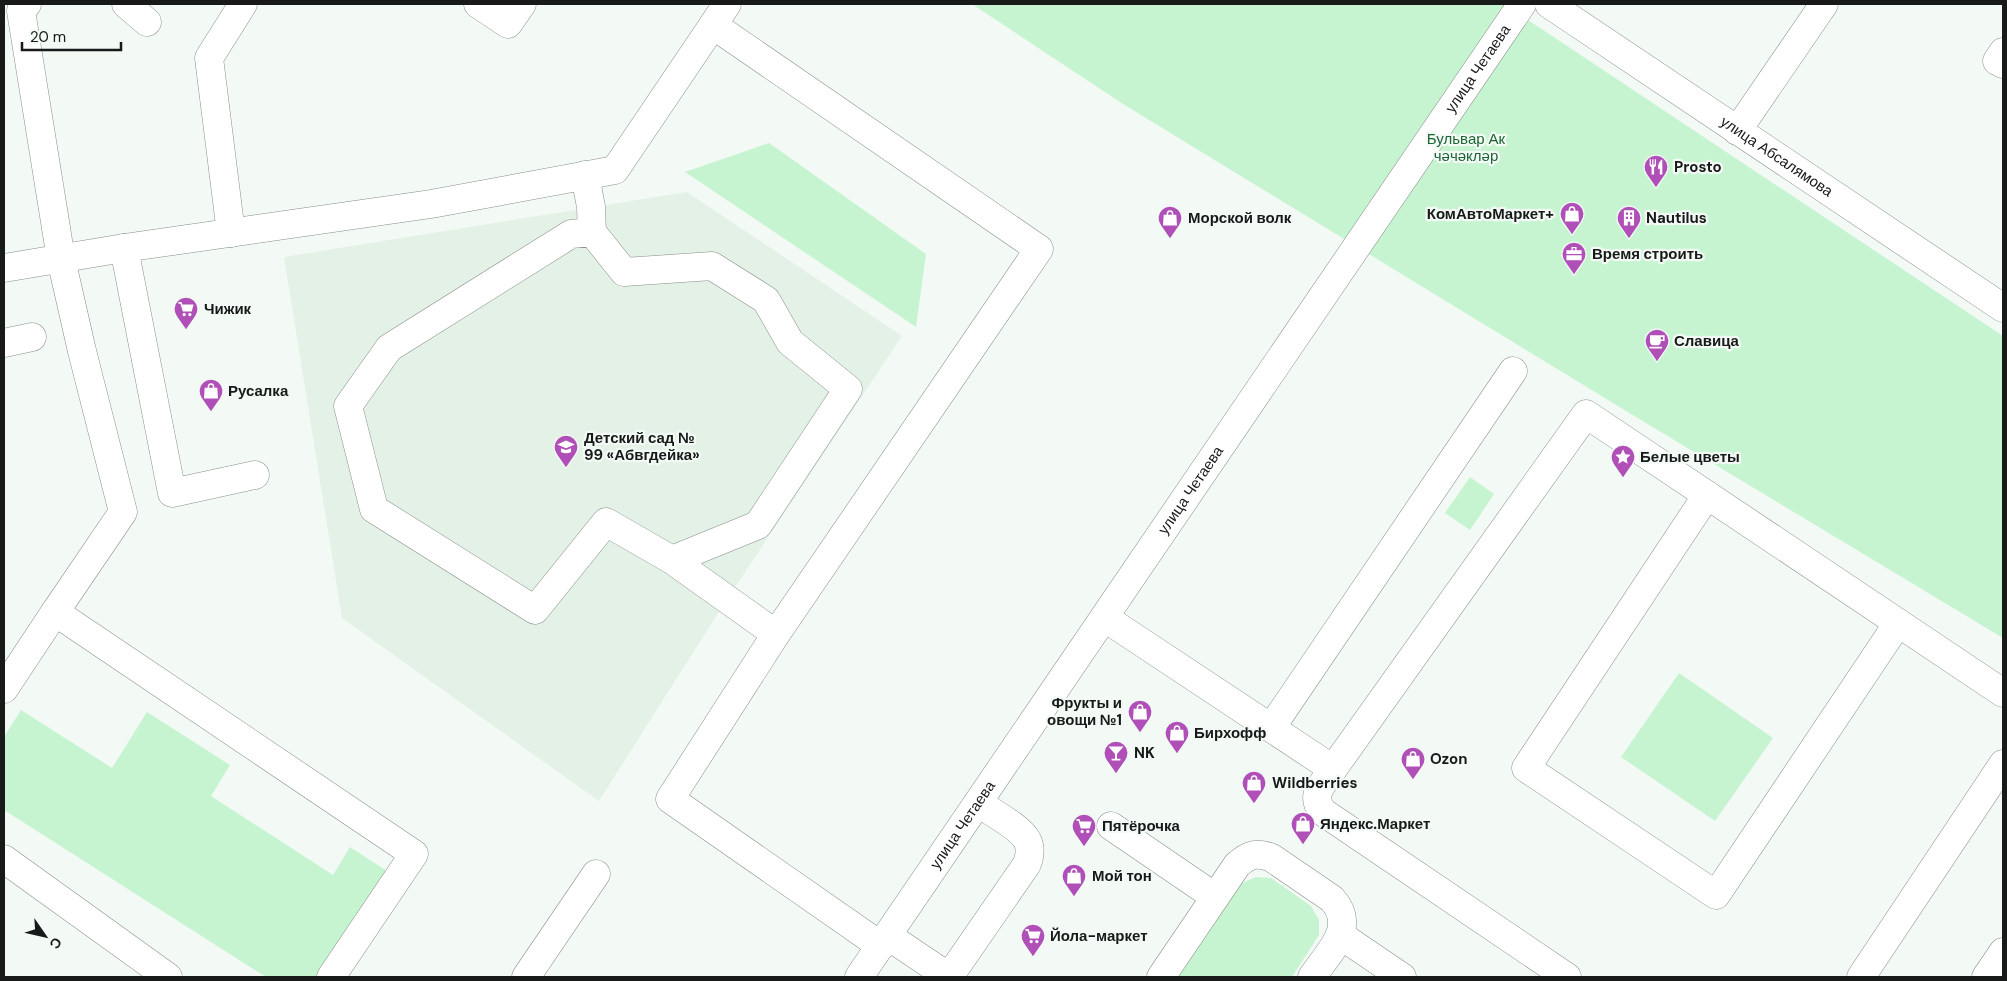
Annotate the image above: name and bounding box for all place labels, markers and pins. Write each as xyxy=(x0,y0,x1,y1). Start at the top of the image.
restaurant icon: Prosto xyxy=(1643,154,1669,188)
place label: Prosto xyxy=(1674,157,1722,177)
shop icon: КомАвтоМаркет+ xyxy=(1559,201,1585,235)
place label: КомАвтоМаркет+ xyxy=(1427,204,1554,224)
shop icon: Морской волк xyxy=(1157,205,1183,239)
building icon: Nautilus xyxy=(1616,205,1642,239)
place label: Морской волк xyxy=(1188,208,1292,228)
place label: Nautilus xyxy=(1646,208,1707,228)
office icon: Время строить xyxy=(1561,241,1587,275)
place label: Время строить xyxy=(1592,244,1703,264)
supermarket icon: Чижик xyxy=(173,296,199,330)
place label: Чижик xyxy=(204,299,252,319)
cafe icon: Славица xyxy=(1644,328,1670,362)
place label: Славица xyxy=(1674,331,1740,351)
shop icon: Русалка xyxy=(198,378,224,412)
place label: Русалка xyxy=(228,381,289,401)
place label: Детский сад № 99 «Абвгдейка» xyxy=(584,428,700,465)
school or university icon: Детский сад № 99 «Абвгдейка» xyxy=(553,434,579,468)
place icon: Белые цветы xyxy=(1610,444,1636,478)
place label: Белые цветы xyxy=(1640,447,1740,467)
place label: Фрукты и овощи №1 xyxy=(1047,693,1122,730)
shop icon: Фрукты и овощи №1 xyxy=(1127,699,1153,733)
shop icon: Бирхофф xyxy=(1164,720,1190,754)
place label: Бирхофф xyxy=(1194,723,1266,743)
bar icon: NK xyxy=(1103,740,1129,774)
place label: NK xyxy=(1134,743,1155,763)
shop icon: Ozon xyxy=(1400,746,1426,780)
place label: Ozon xyxy=(1430,749,1468,769)
shop icon: Wildberries xyxy=(1241,770,1267,804)
place label: Wildberries xyxy=(1272,773,1357,793)
shop icon: Яндекс.Маркет xyxy=(1290,811,1316,845)
supermarket icon: Пятёрочка xyxy=(1071,813,1097,847)
place label: Яндекс.Маркет xyxy=(1320,814,1430,834)
place label: Пятёрочка xyxy=(1102,816,1180,836)
shop icon: Мой тон xyxy=(1061,863,1087,897)
place label: Мой тон xyxy=(1092,866,1152,886)
supermarket icon: Йола-маркет xyxy=(1020,923,1046,957)
place label: Йола-маркет xyxy=(1050,926,1147,946)

